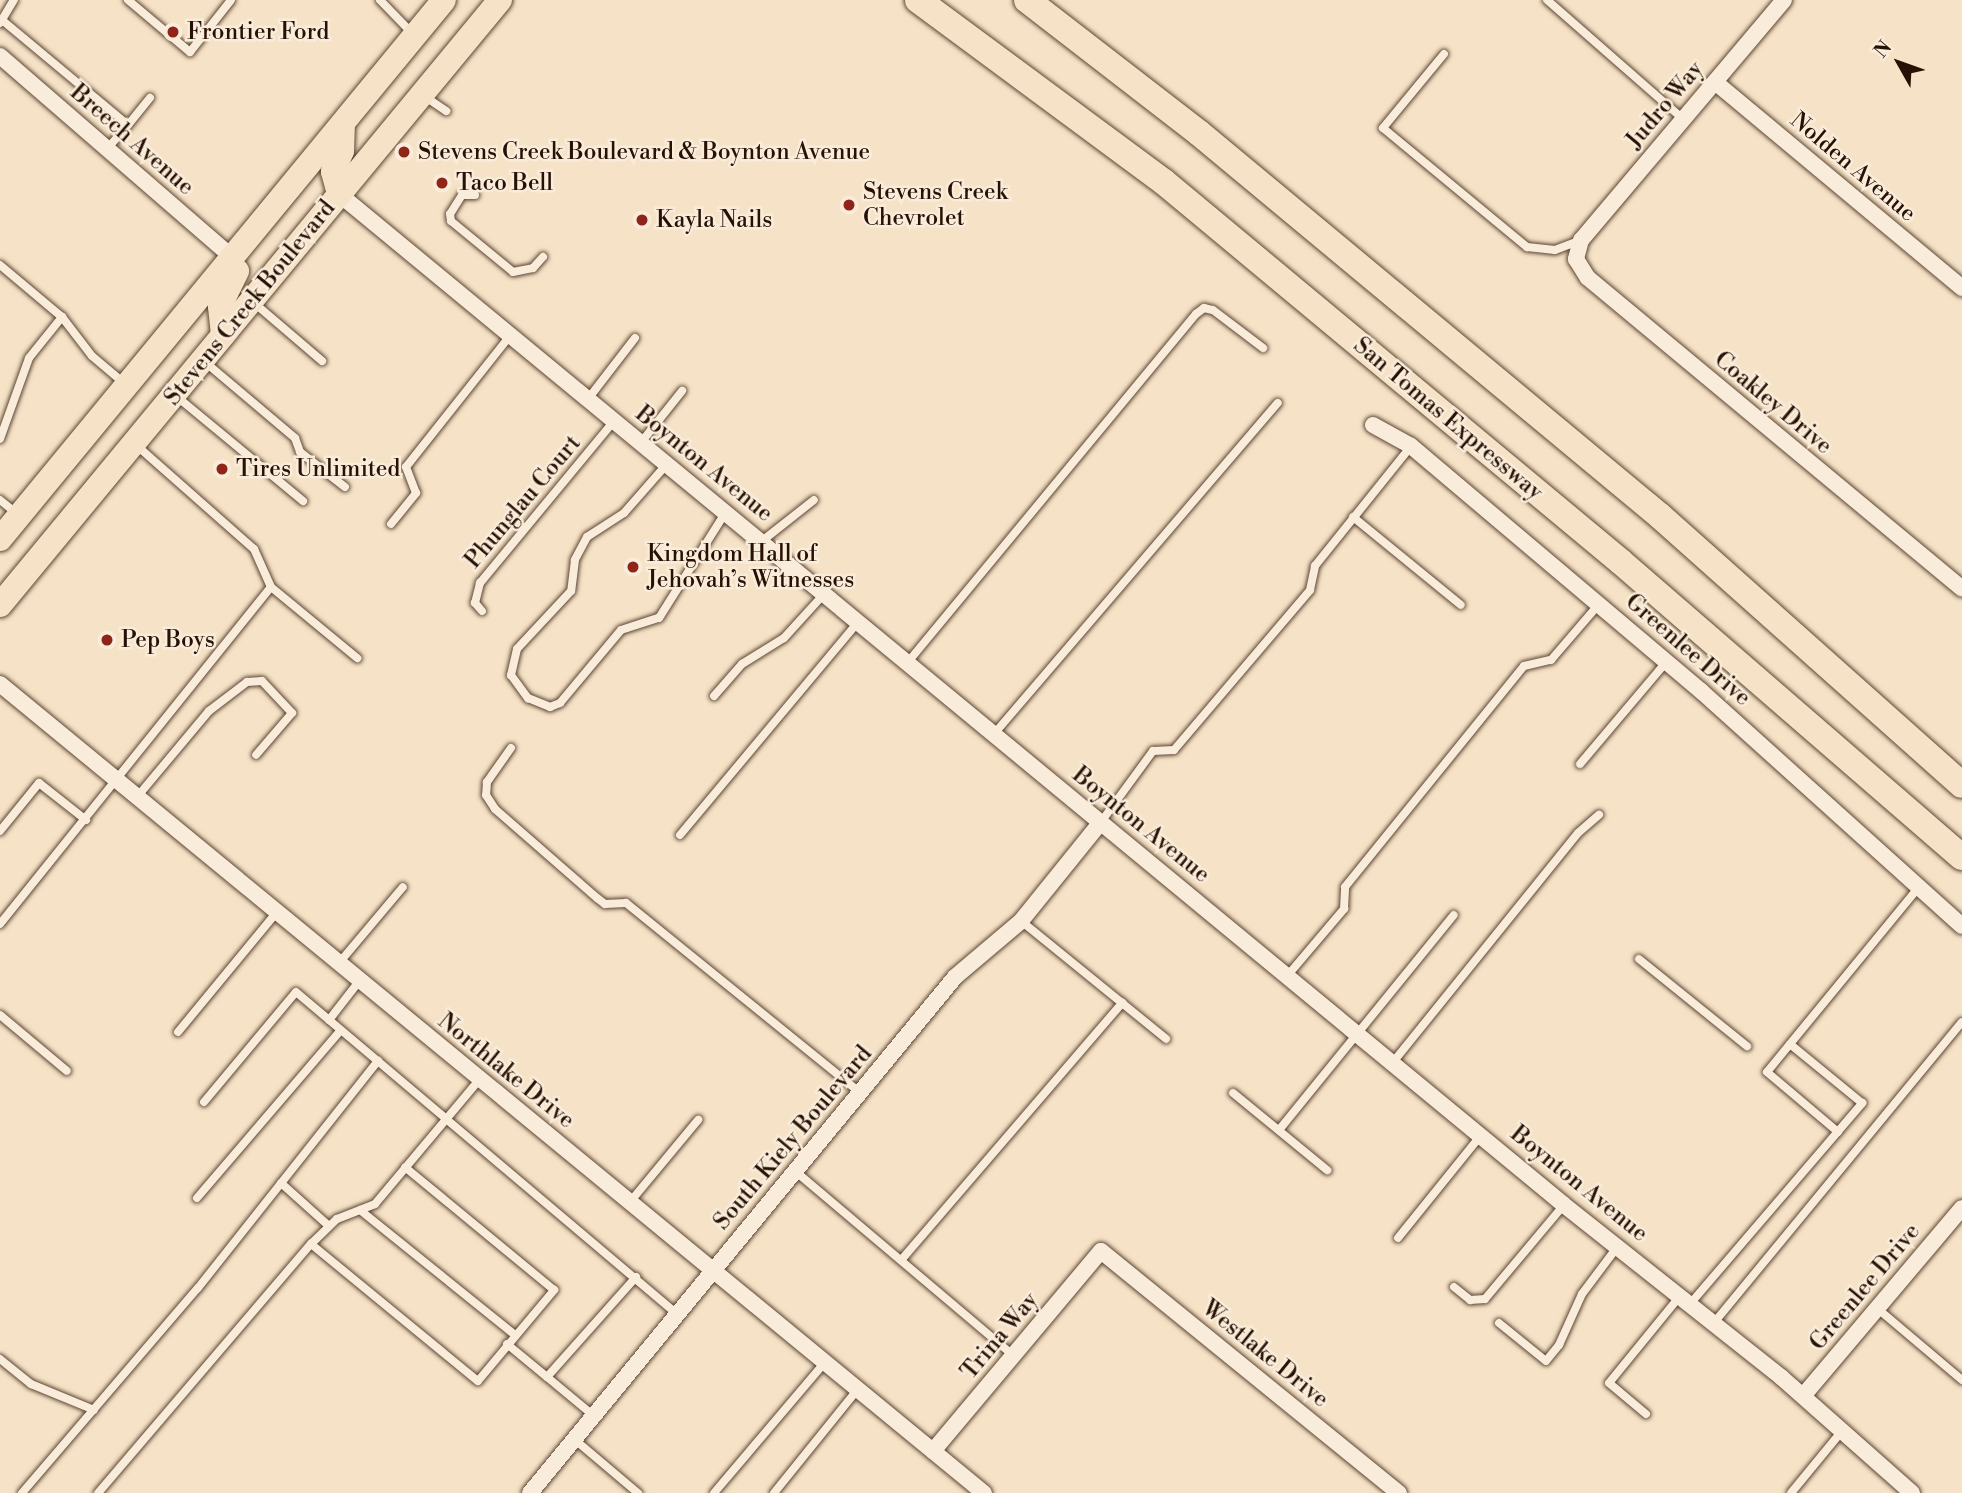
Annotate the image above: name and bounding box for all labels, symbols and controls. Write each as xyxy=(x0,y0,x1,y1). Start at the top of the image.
place label: Frontier Ford xyxy=(187,18,329,46)
marker: Frontier Ford xyxy=(165,24,181,40)
north arrow xyxy=(1864,28,1934,98)
text: N xyxy=(1869,36,1897,63)
street label: Judro Way xyxy=(1621,56,1709,154)
street label: Breech Avenue xyxy=(65,79,199,201)
street label: Nolden Avenue xyxy=(1785,106,1921,228)
place label: Stevens Creek Boulevard & Boynton Avenue xyxy=(418,138,870,166)
marker: Stevens Creek Boulevard & Boynton Avenue xyxy=(396,144,412,160)
place label: Taco Bell xyxy=(456,169,553,197)
marker: Taco Bell xyxy=(434,175,450,191)
place label: Stevens Creek Chevrolet xyxy=(863,178,1008,232)
street label: Stevens Creek Boulevard xyxy=(159,195,341,411)
marker: Stevens Creek Chevrolet xyxy=(841,197,857,213)
place label: Kayla Nails xyxy=(656,206,772,234)
marker: Kayla Nails xyxy=(634,212,650,228)
street label: San Tomas Expressway xyxy=(1348,332,1548,506)
street label: Coakley Drive xyxy=(1709,346,1837,460)
street label: Boynton Avenue xyxy=(630,400,778,528)
street label: Phunglau Court xyxy=(459,430,587,574)
place label: Tires Unlimited xyxy=(236,455,400,483)
marker: Tires Unlimited xyxy=(214,461,230,477)
place label: Kingdom Hall of Jehovah’s Witnesses xyxy=(647,540,854,594)
marker: Kingdom Hall of Jehovah’s Witnesses xyxy=(625,559,641,575)
street label: Greenlee Drive xyxy=(1620,588,1756,712)
place label: Pep Boys xyxy=(121,626,215,654)
marker: Pep Boys xyxy=(99,632,115,648)
street label: Boynton Avenue xyxy=(1067,761,1215,889)
street label: Northlake Drive xyxy=(432,1008,580,1134)
street label: South Kiely Boulevard xyxy=(708,1041,878,1235)
street label: Boynton Avenue xyxy=(1505,1120,1653,1248)
street label: Greenlee Drive xyxy=(1804,1218,1926,1356)
street label: Trina Way xyxy=(956,1287,1044,1385)
street label: Westlake Drive xyxy=(1196,1295,1334,1413)

